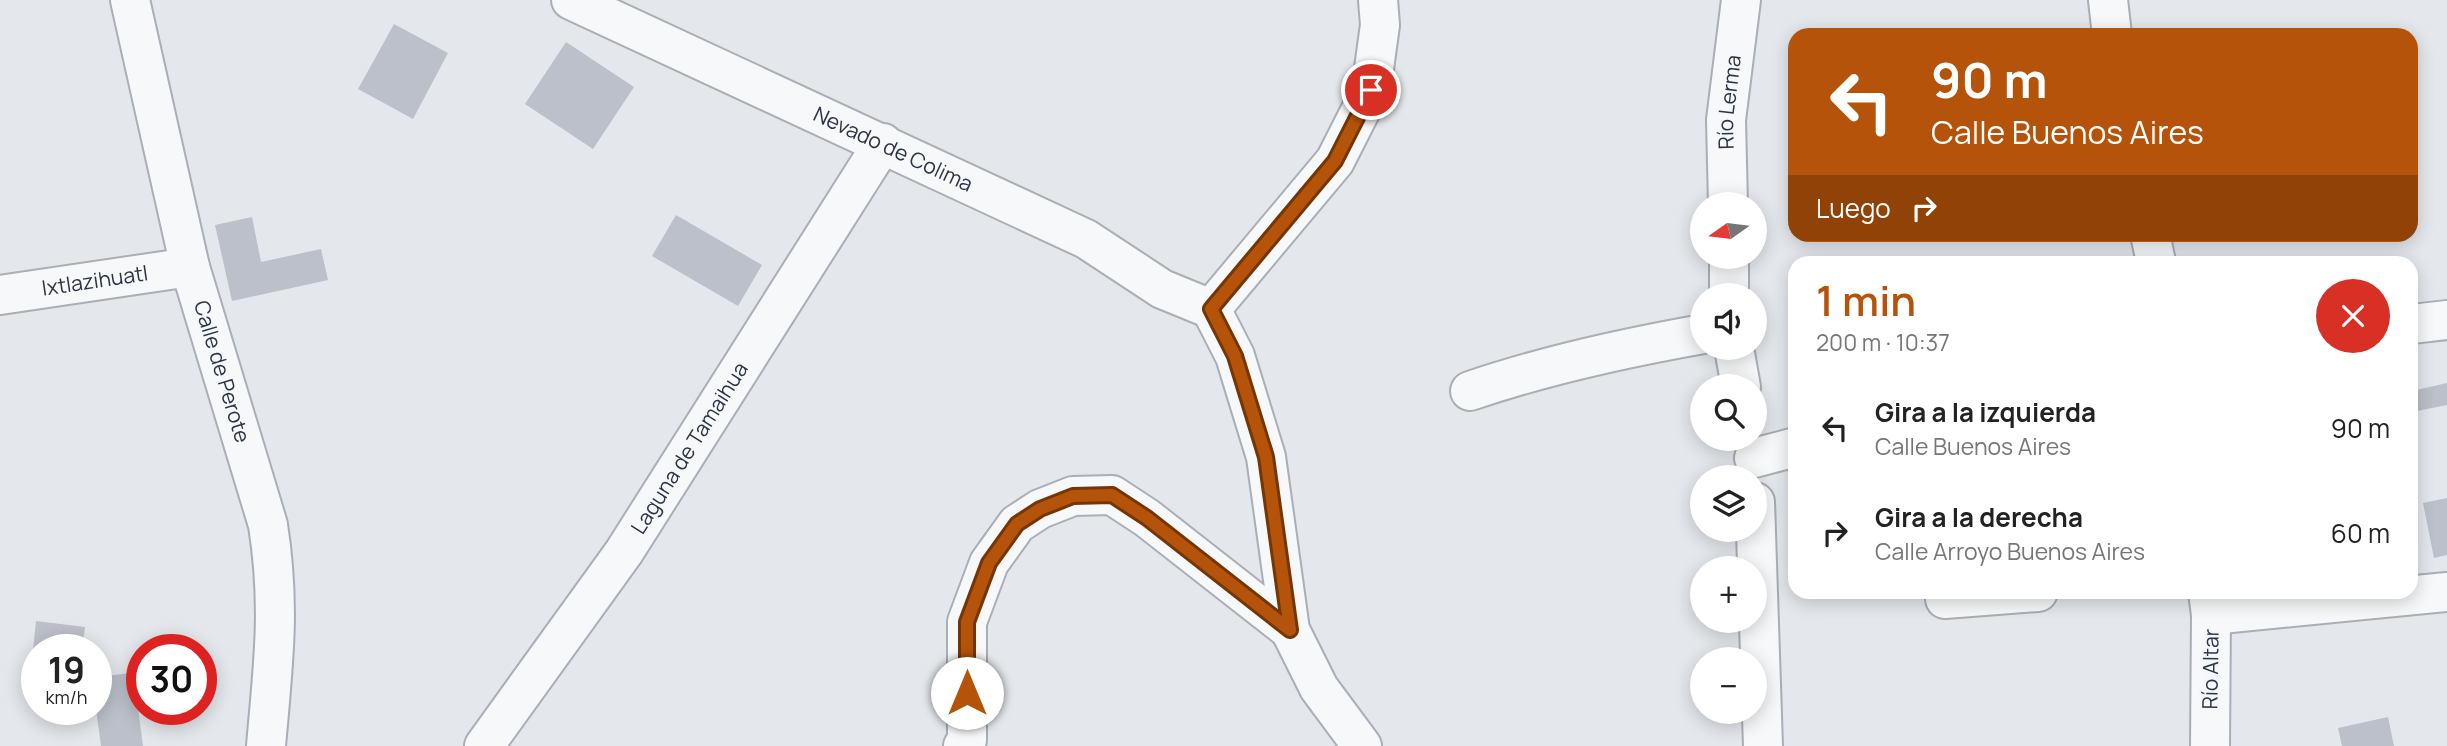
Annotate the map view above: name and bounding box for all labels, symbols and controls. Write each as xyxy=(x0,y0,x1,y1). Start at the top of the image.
text: 90 m xyxy=(1931,46,2048,113)
street label: Río Lerma xyxy=(1711,53,1747,150)
icon: left xyxy=(1816,56,1907,147)
pin xyxy=(1341,60,1401,120)
icon: arrive xyxy=(1352,71,1390,109)
street label: Nevado de Colima xyxy=(809,99,978,198)
text: Calle Buenos Aires xyxy=(1931,110,2204,154)
icon: right xyxy=(1905,189,1943,227)
text: Luego xyxy=(1816,190,1891,226)
north arrow xyxy=(1690,192,1768,270)
map controls xyxy=(1690,192,1767,724)
street label: Ixtlazihuatl xyxy=(40,258,150,302)
text: 1 min xyxy=(1816,271,1916,329)
button: close xyxy=(2316,279,2390,353)
button: sound xyxy=(1690,283,1767,360)
street label: Calle de Perote xyxy=(188,297,257,446)
text: 200 m · 10:37 xyxy=(1816,326,1950,358)
street label: Laguna de Tamaihua xyxy=(624,356,754,539)
button: search xyxy=(1690,374,1767,451)
text: Gira a la izquierda xyxy=(1875,394,2096,430)
icon: left xyxy=(1816,409,1854,447)
text: 90 m xyxy=(2331,410,2390,446)
text: Calle Buenos Aires xyxy=(1875,430,2071,462)
button: layers xyxy=(1690,465,1767,542)
text: Gira a la derecha xyxy=(1875,499,2083,535)
icon: right xyxy=(1816,514,1854,552)
text: 60 m xyxy=(2331,515,2390,551)
text: Calle Arroyo Buenos Aires xyxy=(1875,535,2145,567)
button: + xyxy=(1690,556,1767,633)
street label: Río Altar xyxy=(2195,628,2225,710)
speed limit sign: 30 xyxy=(126,634,217,725)
text: 19 xyxy=(48,646,85,694)
button: − xyxy=(1690,647,1767,724)
position arrow xyxy=(930,656,1004,730)
text: km/h xyxy=(46,685,87,709)

